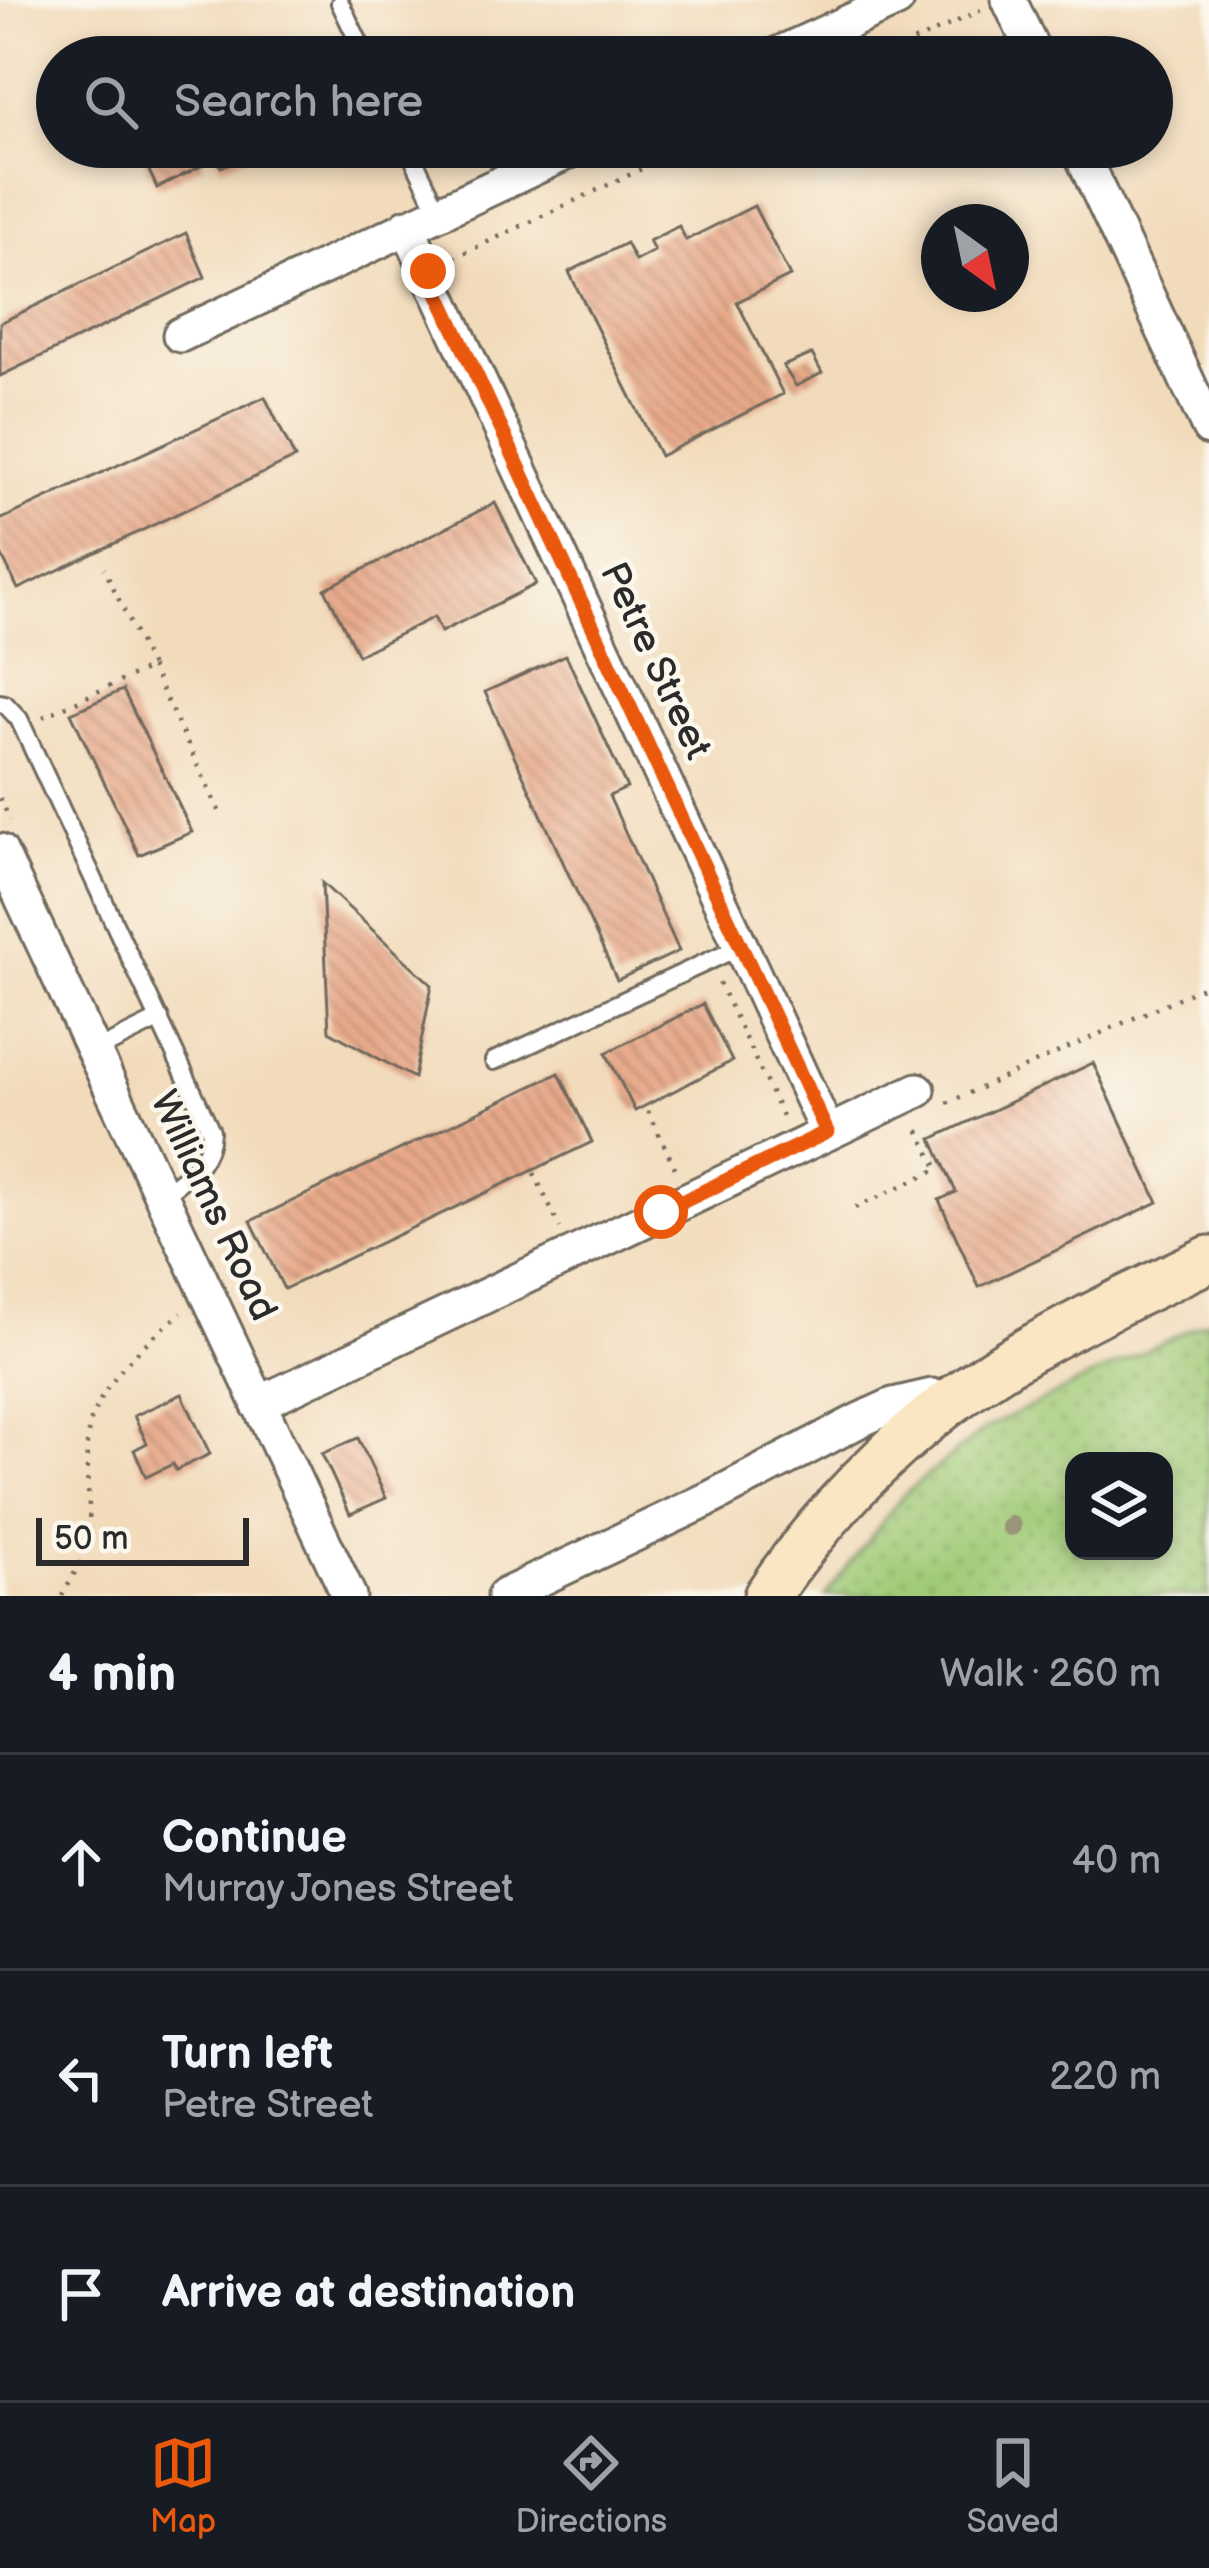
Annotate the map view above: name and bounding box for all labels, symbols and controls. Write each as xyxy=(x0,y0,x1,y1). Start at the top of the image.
search box xyxy=(36,36,1173,168)
icon: search xyxy=(78,69,144,135)
text: Search here xyxy=(174,75,423,130)
north arrow xyxy=(921,204,1029,312)
route end xyxy=(401,244,455,298)
street label: Petre Street xyxy=(589,555,721,767)
street label: Williams Road xyxy=(139,1084,287,1328)
route start xyxy=(634,1185,688,1239)
map controls xyxy=(1065,1452,1173,1560)
button: layers xyxy=(1065,1452,1173,1560)
scale bar xyxy=(36,1512,249,1565)
text: 50 m xyxy=(54,1519,129,1559)
text: 4 min xyxy=(48,1644,176,1705)
text: Walk · 260 m xyxy=(940,1651,1161,1698)
text: Continue xyxy=(162,1811,347,1866)
icon: ahead xyxy=(48,1829,114,1895)
text: 40 m xyxy=(1071,1838,1161,1885)
text: Murray Jones Street xyxy=(162,1866,513,1913)
text: Turn left xyxy=(162,2027,333,2082)
icon: left xyxy=(48,2045,114,2111)
text: 220 m xyxy=(1049,2054,1161,2101)
text: Petre Street xyxy=(162,2082,373,2129)
icon: arrive xyxy=(48,2261,114,2327)
text: Arrive at destination xyxy=(162,2266,575,2321)
tab: Map xyxy=(150,2430,216,2542)
tab: Directions xyxy=(515,2430,667,2542)
tab: Saved xyxy=(967,2430,1059,2542)

